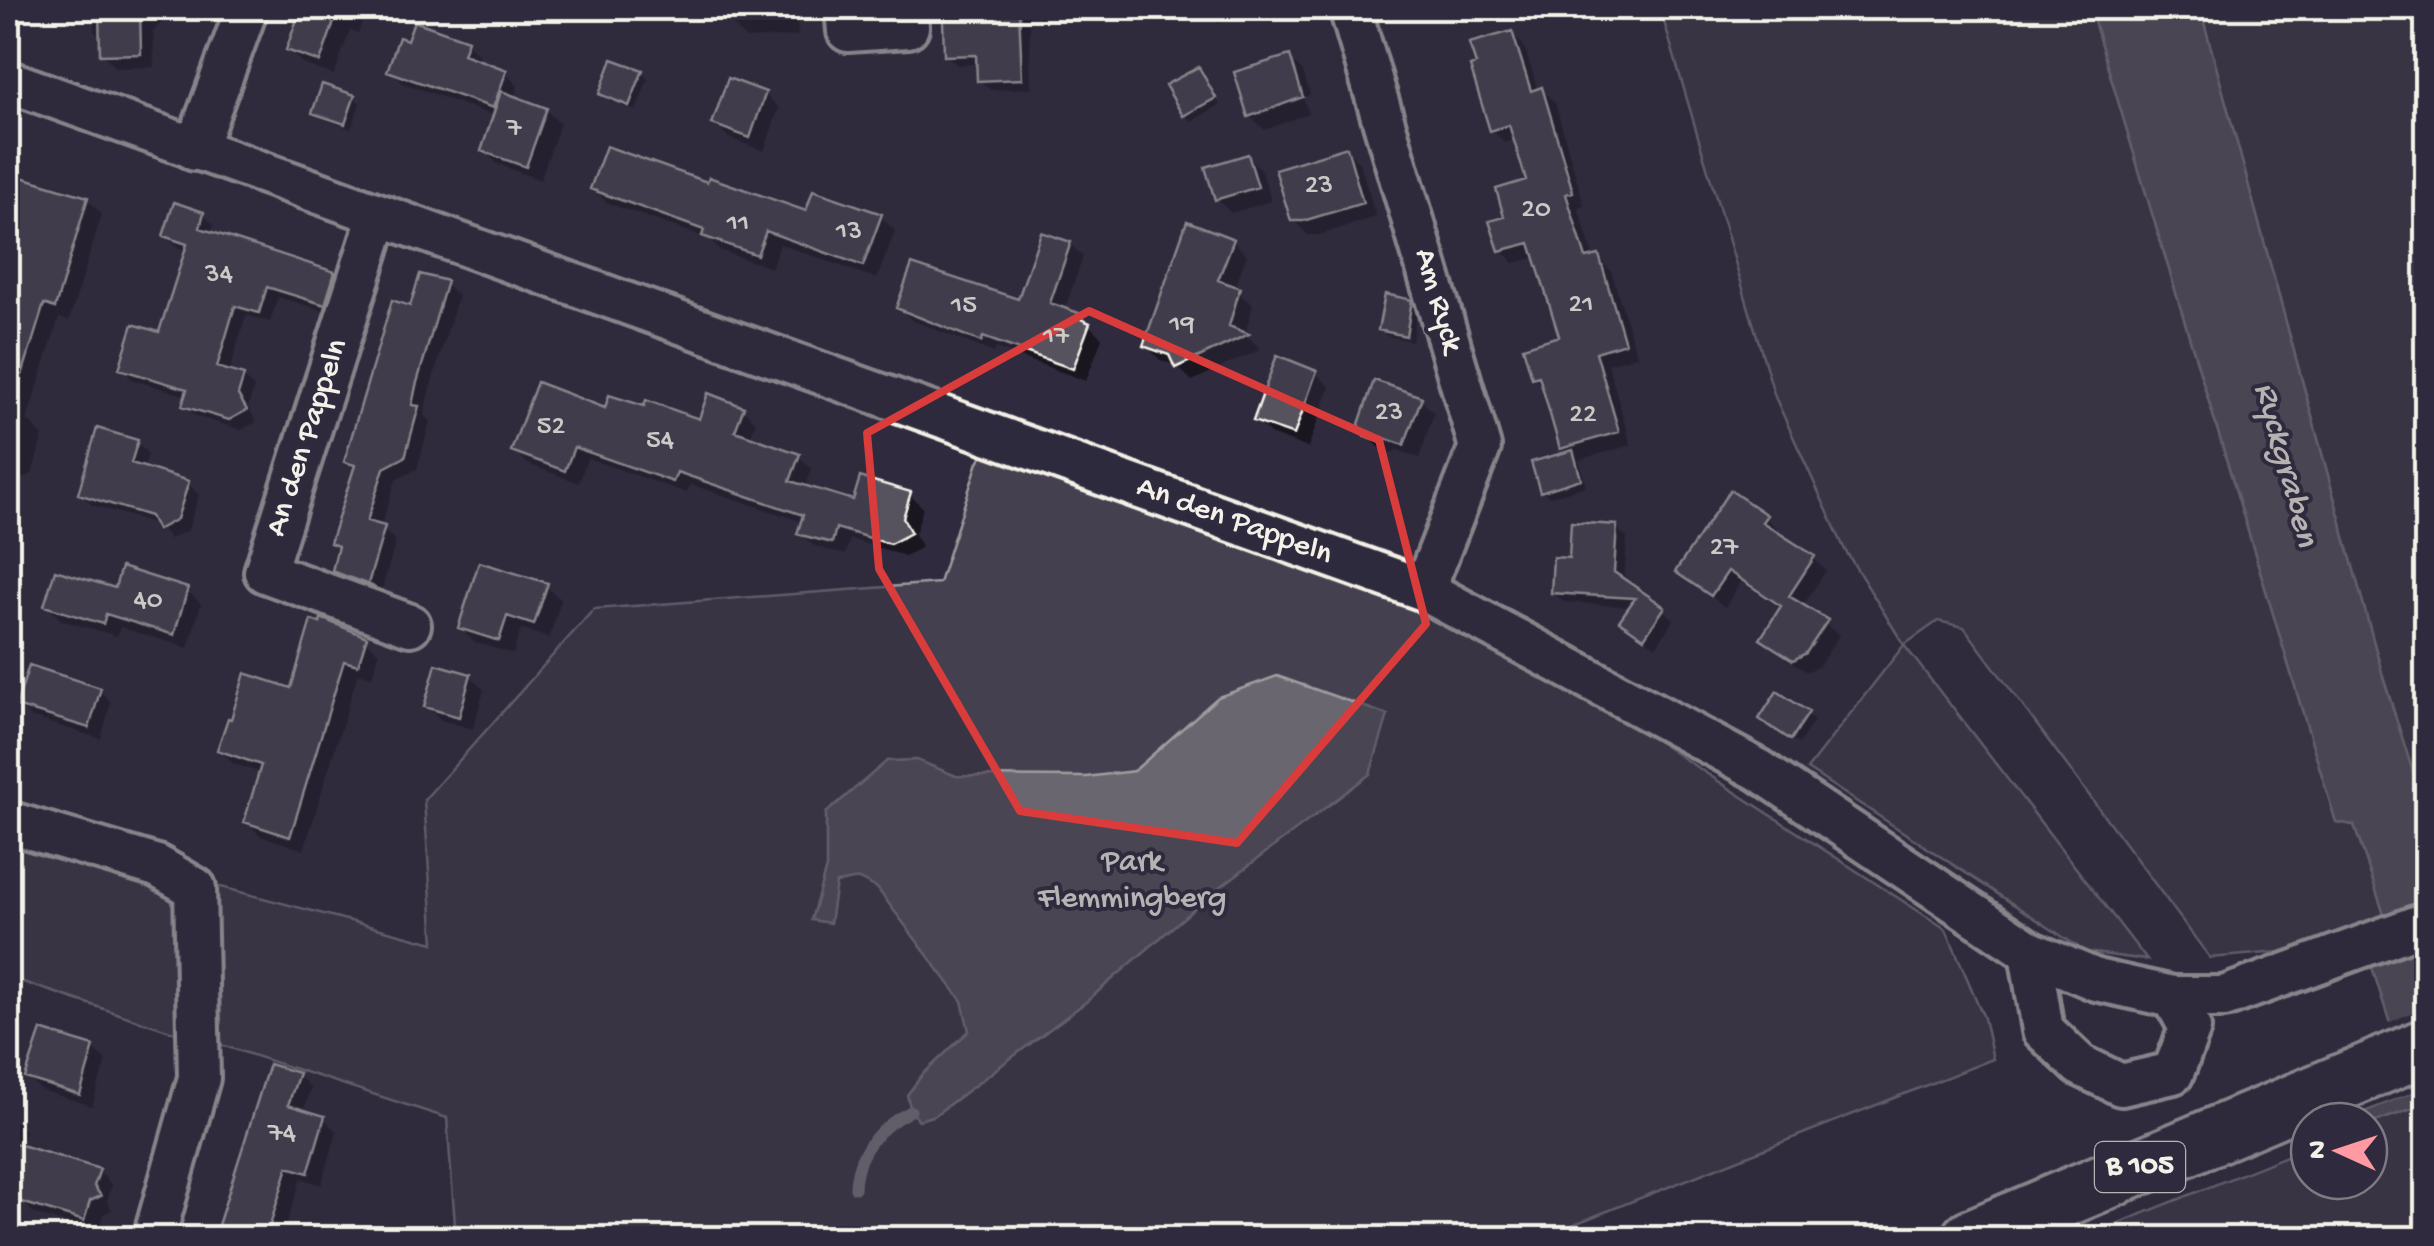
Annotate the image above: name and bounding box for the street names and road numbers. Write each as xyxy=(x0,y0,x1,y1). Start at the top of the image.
street label: Am Ryck xyxy=(1404,244,1471,360)
street label: An den Pappeln xyxy=(258,334,358,542)
street label: An den Pappeln xyxy=(1131,469,1337,575)
road number: B 105 xyxy=(2095,1142,2185,1192)

